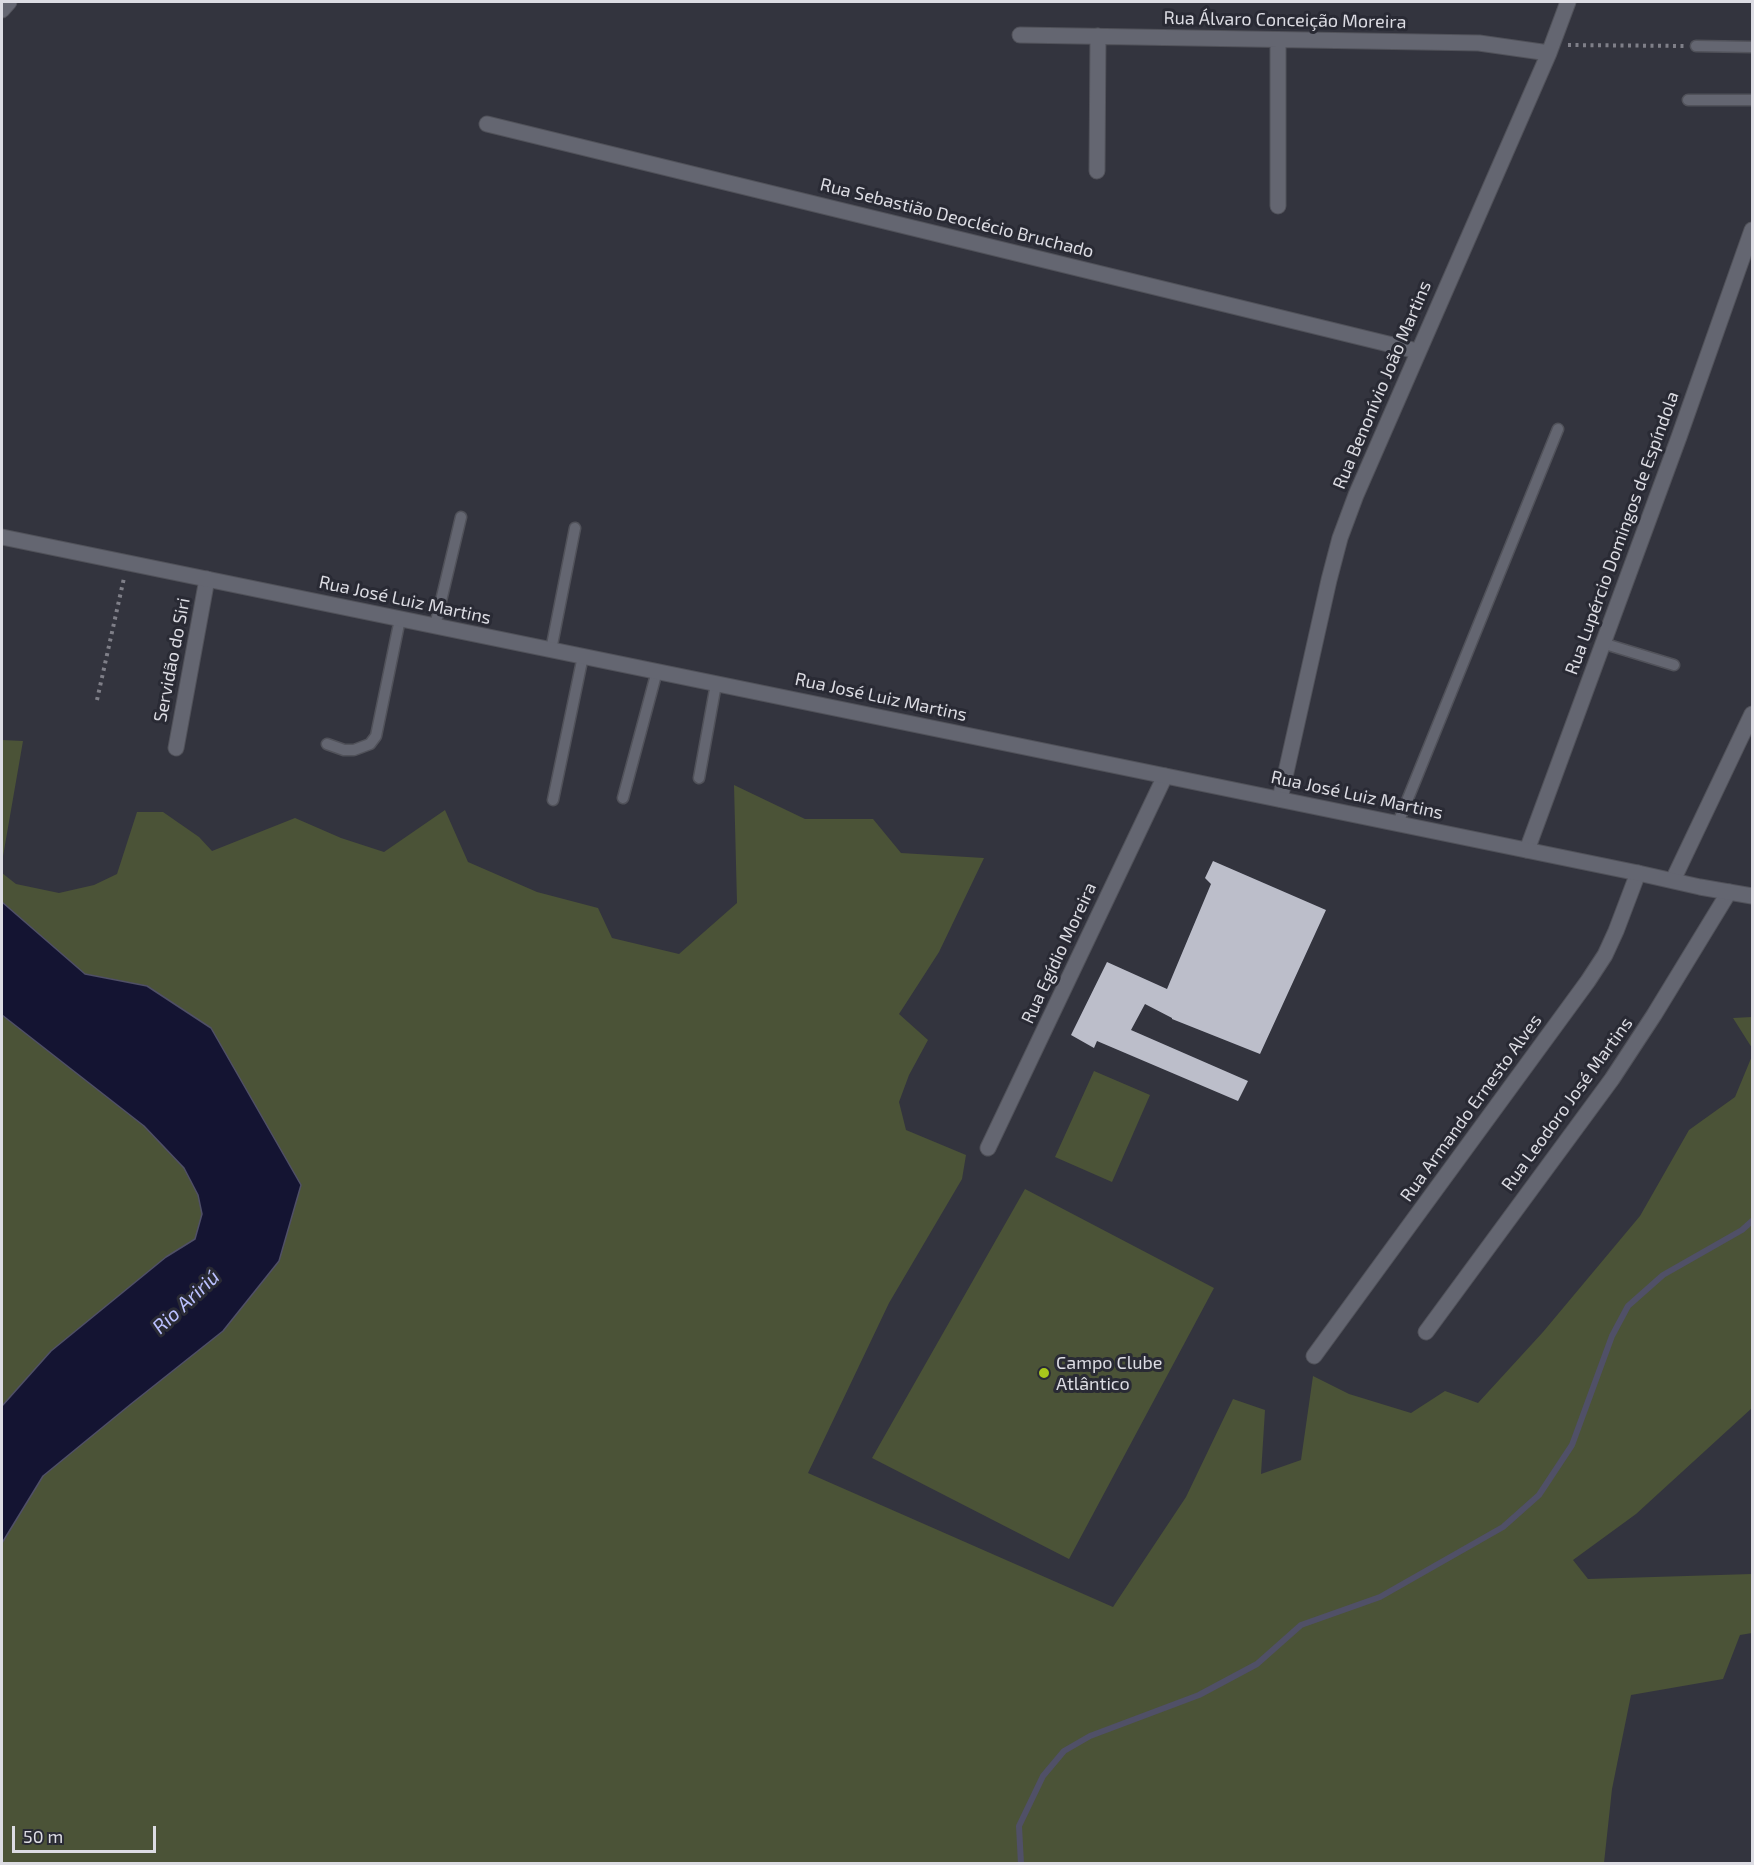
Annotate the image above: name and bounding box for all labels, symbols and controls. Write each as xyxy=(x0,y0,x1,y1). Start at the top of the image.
street label: Rua Álvaro Conceição Moreira xyxy=(1163,7,1407,33)
street label: Rua Sebastião Deoclécio Bruchado xyxy=(818,174,1096,262)
street label: Rua Benonívio João Martins xyxy=(1328,278,1436,492)
street label: Rua Lupércio Domingos de Espíndola xyxy=(1561,388,1683,678)
street label: Rua José Luiz Martins xyxy=(317,571,493,629)
street label: Servidão do Siri xyxy=(149,596,195,724)
street label: Rua José Luiz Martins xyxy=(793,668,969,726)
street label: Rua José Luiz Martins xyxy=(1269,766,1445,824)
street label: Rua Egídio Moreira xyxy=(1017,879,1101,1027)
street label: Rua Armando Ernesto Alves xyxy=(1396,1010,1546,1206)
street label: Rua Leodoro José Martins xyxy=(1497,1013,1637,1195)
water label: Rio Aririú xyxy=(148,1265,224,1339)
place label: Campo Clube Atlântico xyxy=(1056,1352,1162,1394)
marker: Campo Clube Atlântico xyxy=(1037,1366,1051,1380)
scale bar xyxy=(15,1814,159,1852)
text: 50 m xyxy=(23,1825,63,1847)

